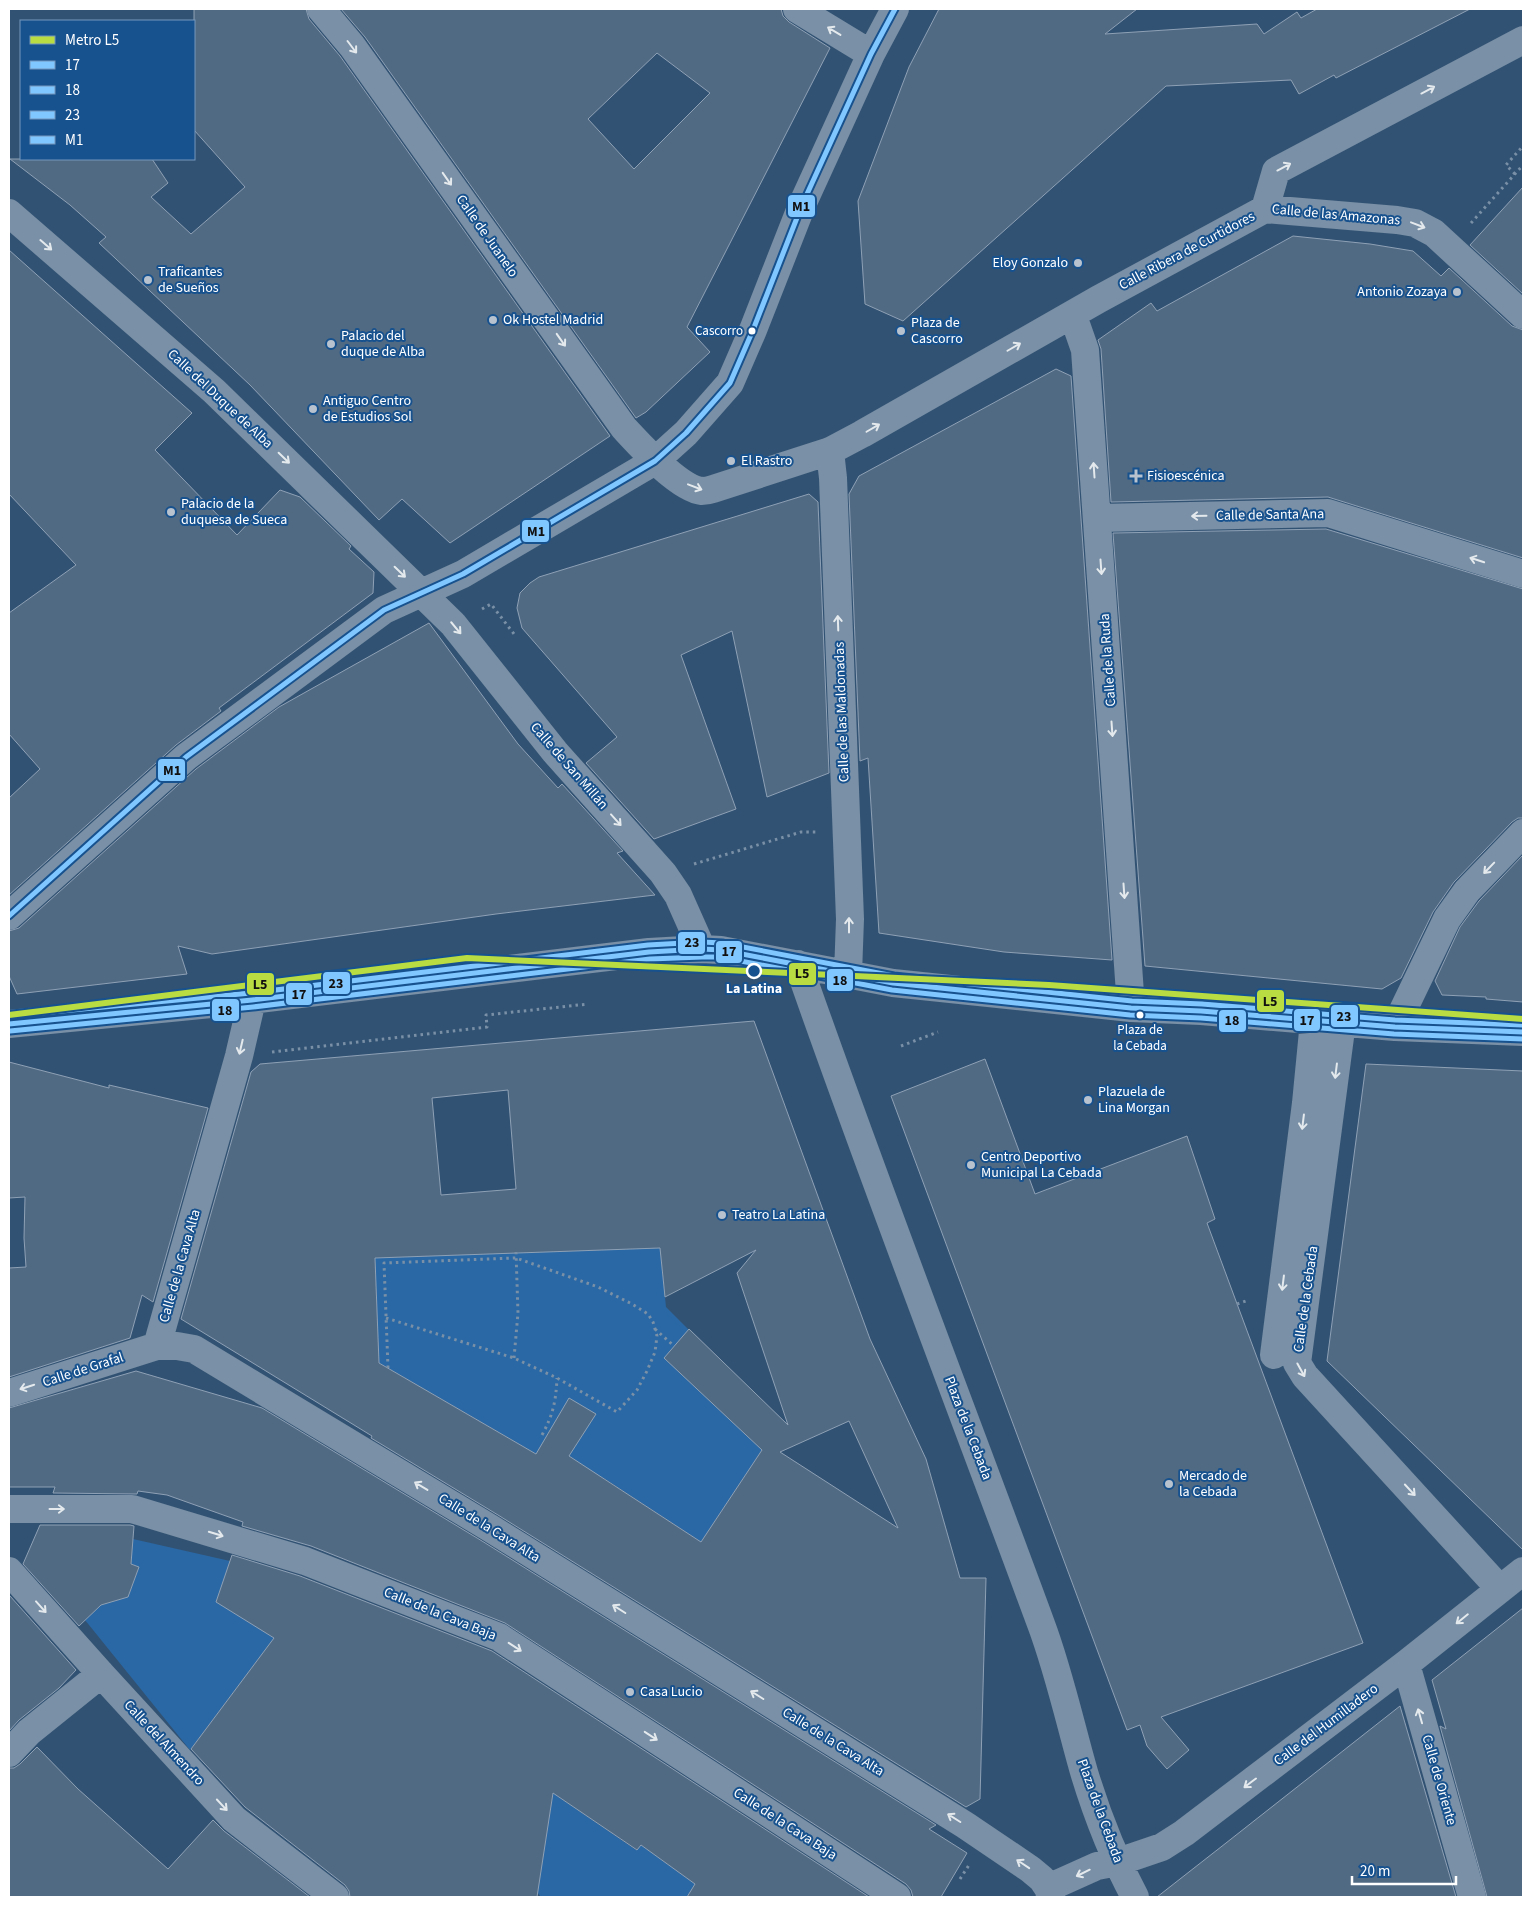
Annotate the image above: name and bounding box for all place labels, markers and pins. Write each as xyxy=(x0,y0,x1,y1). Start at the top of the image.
place label: Eloy Gonzalo xyxy=(992,253,1068,273)
marker: Eloy Gonzalo xyxy=(1072,257,1084,269)
place label: Traficantes de Sueños xyxy=(158,262,222,298)
marker: Traficantes de Sueños xyxy=(142,274,154,286)
place label: Antonio Zozaya xyxy=(1357,282,1447,302)
marker: Antonio Zozaya xyxy=(1451,286,1463,298)
place label: Ok Hostel Madrid xyxy=(503,310,603,330)
place label: Plaza de Cascorro xyxy=(911,313,963,349)
marker: Ok Hostel Madrid xyxy=(487,314,499,326)
place label: Cascorro xyxy=(695,322,743,340)
marker: Plaza de Cascorro xyxy=(895,325,907,337)
place label: Palacio del duque de Alba xyxy=(341,326,425,362)
marker: Cascorro xyxy=(747,326,757,336)
marker: Palacio del duque de Alba xyxy=(325,338,337,350)
place label: Antiguo Centro de Estudios Sol xyxy=(323,391,412,427)
marker: Antiguo Centro de Estudios Sol xyxy=(307,403,319,415)
place label: El Rastro xyxy=(741,451,792,471)
marker: El Rastro xyxy=(725,455,737,467)
place label: Fisioescénica xyxy=(1147,466,1225,486)
marker: Fisioescénica xyxy=(1129,469,1143,483)
place label: Palacio de la duquesa de Sueca xyxy=(181,494,287,530)
marker: Palacio de la duquesa de Sueca xyxy=(165,506,177,518)
marker: La Latina xyxy=(746,963,762,979)
place label: La Latina xyxy=(726,979,782,999)
marker: Plaza de la Cebada xyxy=(1135,1010,1145,1020)
place label: Plaza de la Cebada xyxy=(1113,1021,1167,1055)
place label: Plazuela de Lina Morgan xyxy=(1098,1082,1170,1118)
marker: Plazuela de Lina Morgan xyxy=(1082,1094,1094,1106)
place label: Centro Deportivo Municipal La Cebada xyxy=(981,1147,1102,1183)
marker: Centro Deportivo Municipal La Cebada xyxy=(965,1159,977,1171)
place label: Teatro La Latina xyxy=(732,1205,825,1225)
marker: Teatro La Latina xyxy=(716,1209,728,1221)
place label: Mercado de la Cebada xyxy=(1179,1466,1247,1502)
marker: Mercado de la Cebada xyxy=(1163,1478,1175,1490)
place label: Casa Lucio xyxy=(640,1682,702,1702)
marker: Casa Lucio xyxy=(624,1686,636,1698)

